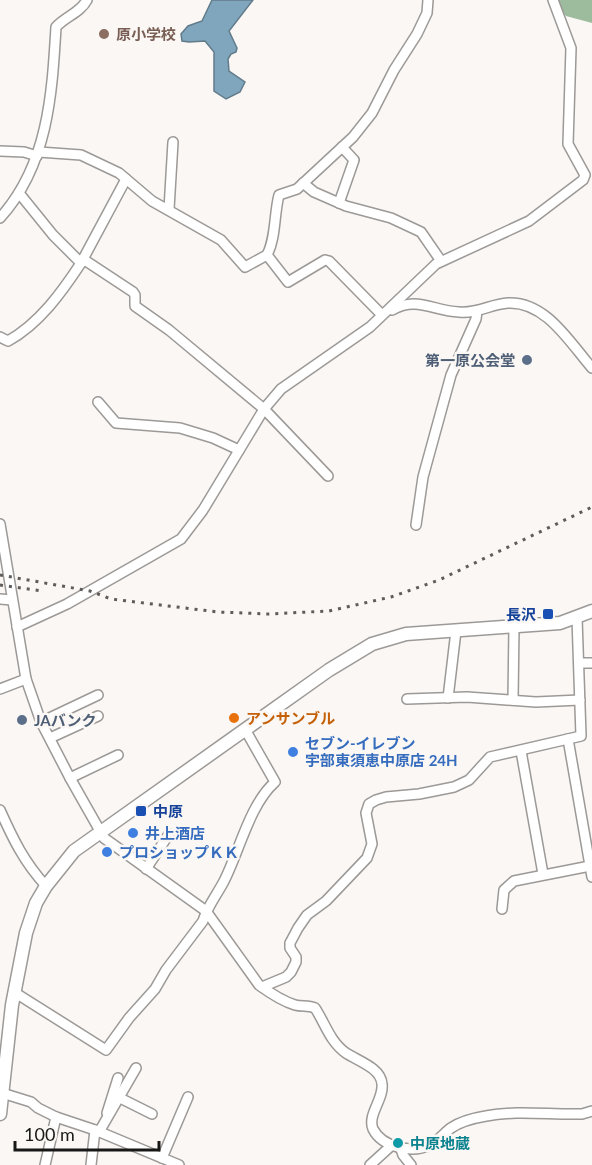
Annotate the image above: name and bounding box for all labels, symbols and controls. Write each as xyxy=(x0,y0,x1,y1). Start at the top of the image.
place label: 原小学校 xyxy=(116,25,176,43)
marker: 原小学校 xyxy=(97,27,111,41)
place label: 第一原公会堂 xyxy=(425,351,515,369)
marker: 第一原公会堂 xyxy=(520,353,534,367)
place label: 長沢 xyxy=(506,605,536,623)
marker: 長沢 xyxy=(541,607,555,621)
place label: アンサンブル xyxy=(246,709,335,727)
place label: JAバンク xyxy=(34,711,96,729)
marker: アンサンブル xyxy=(227,711,241,725)
marker: JAバンク xyxy=(15,713,29,727)
place label: セブン-イレブン 宇部東須恵中原店 24H xyxy=(305,734,458,769)
marker: セブン-イレブン 宇部東須恵中原店 24H xyxy=(286,745,300,759)
place label: 中原 xyxy=(153,802,183,820)
marker: 中原 xyxy=(134,804,148,818)
place label: 井上酒店 xyxy=(145,824,205,842)
marker: 井上酒店 xyxy=(126,826,140,840)
place label: プロショップＫＫ xyxy=(119,843,239,861)
marker: プロショップＫＫ xyxy=(100,845,114,859)
scale bar xyxy=(15,1114,159,1152)
text: 100 m xyxy=(24,1123,75,1145)
place label: 中原地蔵 xyxy=(410,1134,470,1152)
marker: 中原地蔵 xyxy=(391,1136,405,1150)

